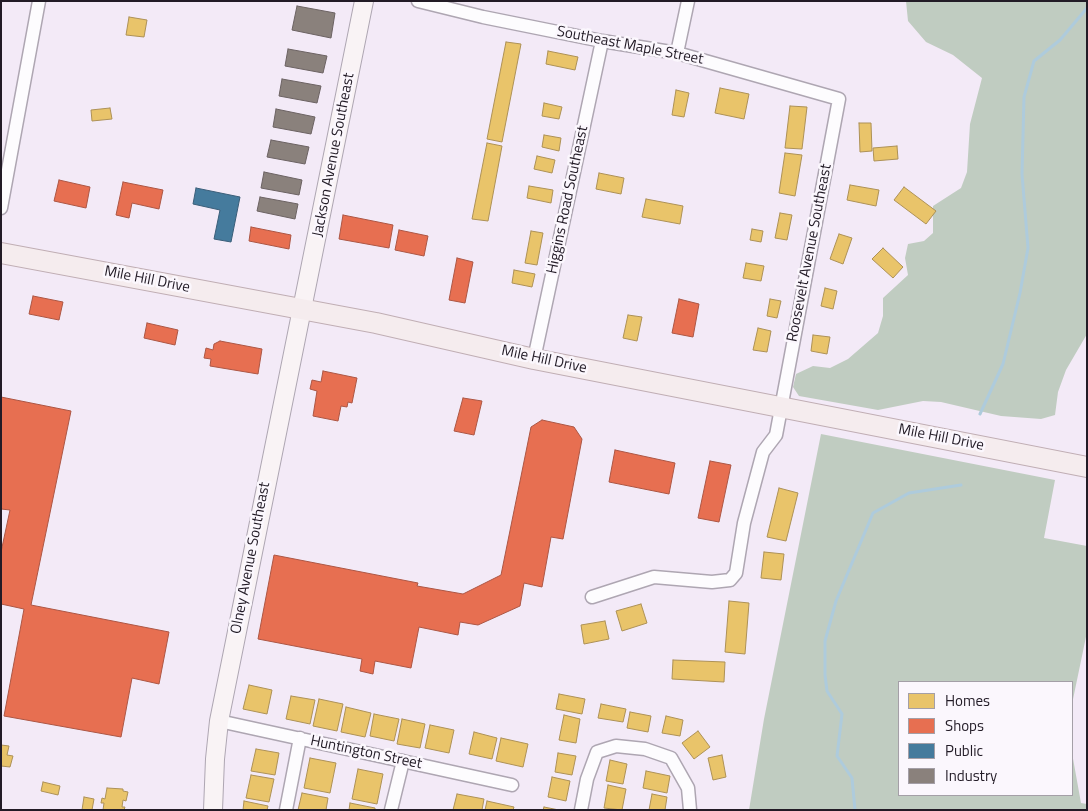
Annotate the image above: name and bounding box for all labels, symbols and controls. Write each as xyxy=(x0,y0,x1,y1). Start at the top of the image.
street label: Southeast Maple Street xyxy=(555,23,705,69)
street label: Jackson Avenue Southeast xyxy=(309,71,359,239)
street label: Higgins Road Southeast xyxy=(544,124,592,276)
street label: Roosevelt Avenue Southeast xyxy=(784,162,836,344)
street label: Mile Hill Drive xyxy=(103,263,191,297)
street label: Mile Hill Drive xyxy=(500,342,588,378)
street label: Mile Hill Drive xyxy=(897,421,985,455)
street label: Olney Avenue Southeast xyxy=(227,481,275,635)
legend xyxy=(898,681,1073,796)
text: Homes xyxy=(945,689,990,712)
text: Shops xyxy=(945,714,984,737)
street label: Huntington Street xyxy=(309,732,423,774)
text: Public xyxy=(945,739,983,762)
text: Industry xyxy=(945,764,997,787)

